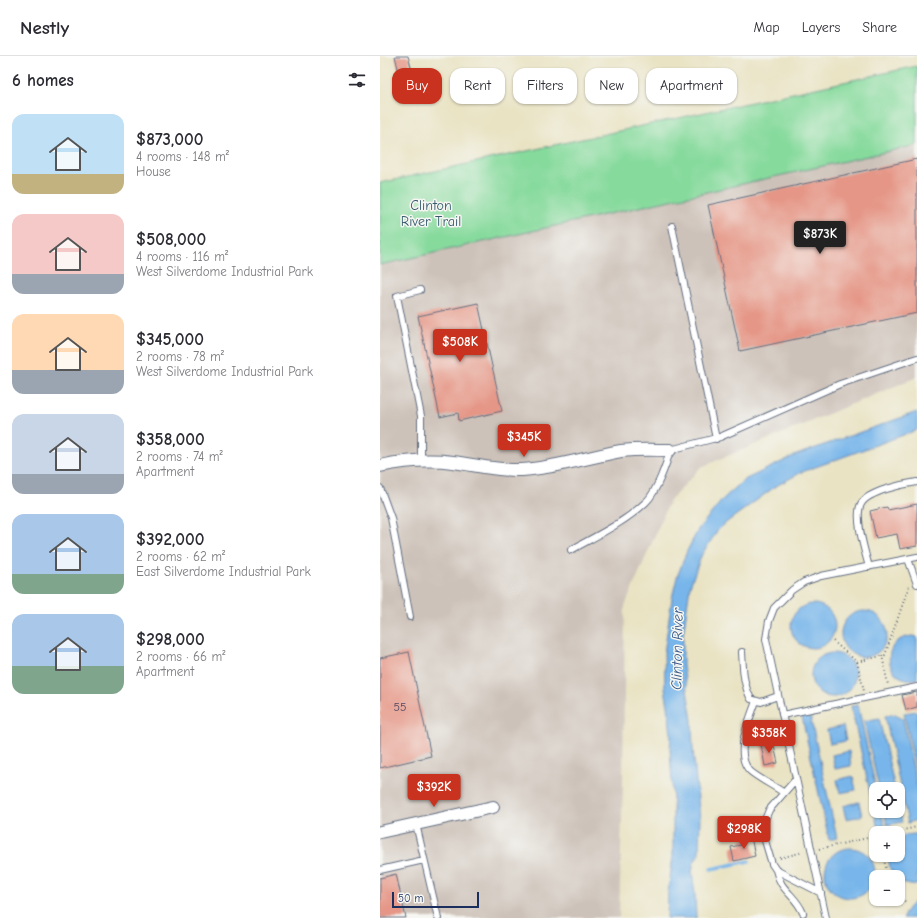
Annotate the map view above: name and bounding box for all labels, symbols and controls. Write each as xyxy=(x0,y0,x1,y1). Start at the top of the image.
text: Nestly xyxy=(20,17,69,39)
text: Map xyxy=(753,19,780,36)
text: Layers xyxy=(802,19,840,36)
text: Share xyxy=(862,19,897,36)
chip: Buy xyxy=(392,68,442,104)
chip: Rent xyxy=(450,68,505,104)
chip: Filters xyxy=(513,68,577,104)
chip: New xyxy=(585,68,638,104)
chip: Apartment xyxy=(646,68,737,104)
icon: filters xyxy=(346,69,368,91)
text: 6 homes xyxy=(12,71,74,90)
icon: home xyxy=(44,130,92,178)
text: $873,000 xyxy=(136,130,203,149)
text: 4 rooms · 148 m² xyxy=(136,149,229,164)
text: House xyxy=(136,164,171,179)
park label: Clinton River Trail xyxy=(401,197,461,230)
pin: $873K xyxy=(792,221,848,255)
text: $873K xyxy=(803,226,837,241)
icon: home xyxy=(44,230,92,278)
text: $508,000 xyxy=(136,230,206,249)
text: 4 rooms · 116 m² xyxy=(136,249,228,264)
text: West Silverdome Industrial Park xyxy=(136,264,313,279)
pin: $508K xyxy=(432,329,488,363)
icon: home xyxy=(44,330,92,378)
text: $345,000 xyxy=(136,330,204,349)
text: $508K xyxy=(442,334,478,349)
text: 2 rooms · 78 m² xyxy=(136,349,224,364)
text: West Silverdome Industrial Park xyxy=(136,364,313,379)
pin: $345K xyxy=(496,424,552,458)
text: $345K xyxy=(507,429,541,444)
icon: home xyxy=(44,430,92,478)
text: $358,000 xyxy=(136,430,205,449)
text: 2 rooms · 74 m² xyxy=(136,449,223,464)
text: Apartment xyxy=(136,464,194,479)
icon: home xyxy=(44,530,92,578)
text: $392,000 xyxy=(136,530,204,549)
text: 2 rooms · 62 m² xyxy=(136,549,225,564)
text: East Silverdome Industrial Park xyxy=(136,564,311,579)
water label: Clinton River xyxy=(667,607,687,690)
icon: home xyxy=(44,630,92,678)
text: $298,000 xyxy=(136,630,205,649)
text: 2 rooms · 66 m² xyxy=(136,649,225,664)
text: Apartment xyxy=(136,664,194,679)
house number: 55 xyxy=(393,700,407,714)
pin: $358K xyxy=(741,720,797,754)
text: $358K xyxy=(751,725,787,740)
pin: $392K xyxy=(406,774,462,808)
text: $392K xyxy=(417,779,451,794)
map controls xyxy=(869,782,905,906)
button: locate xyxy=(869,782,905,818)
pin: $298K xyxy=(716,816,772,850)
text: $298K xyxy=(726,821,762,836)
button: + xyxy=(869,826,905,862)
button: − xyxy=(869,870,905,906)
scale bar xyxy=(392,890,479,909)
text: 50 m xyxy=(398,892,423,905)

